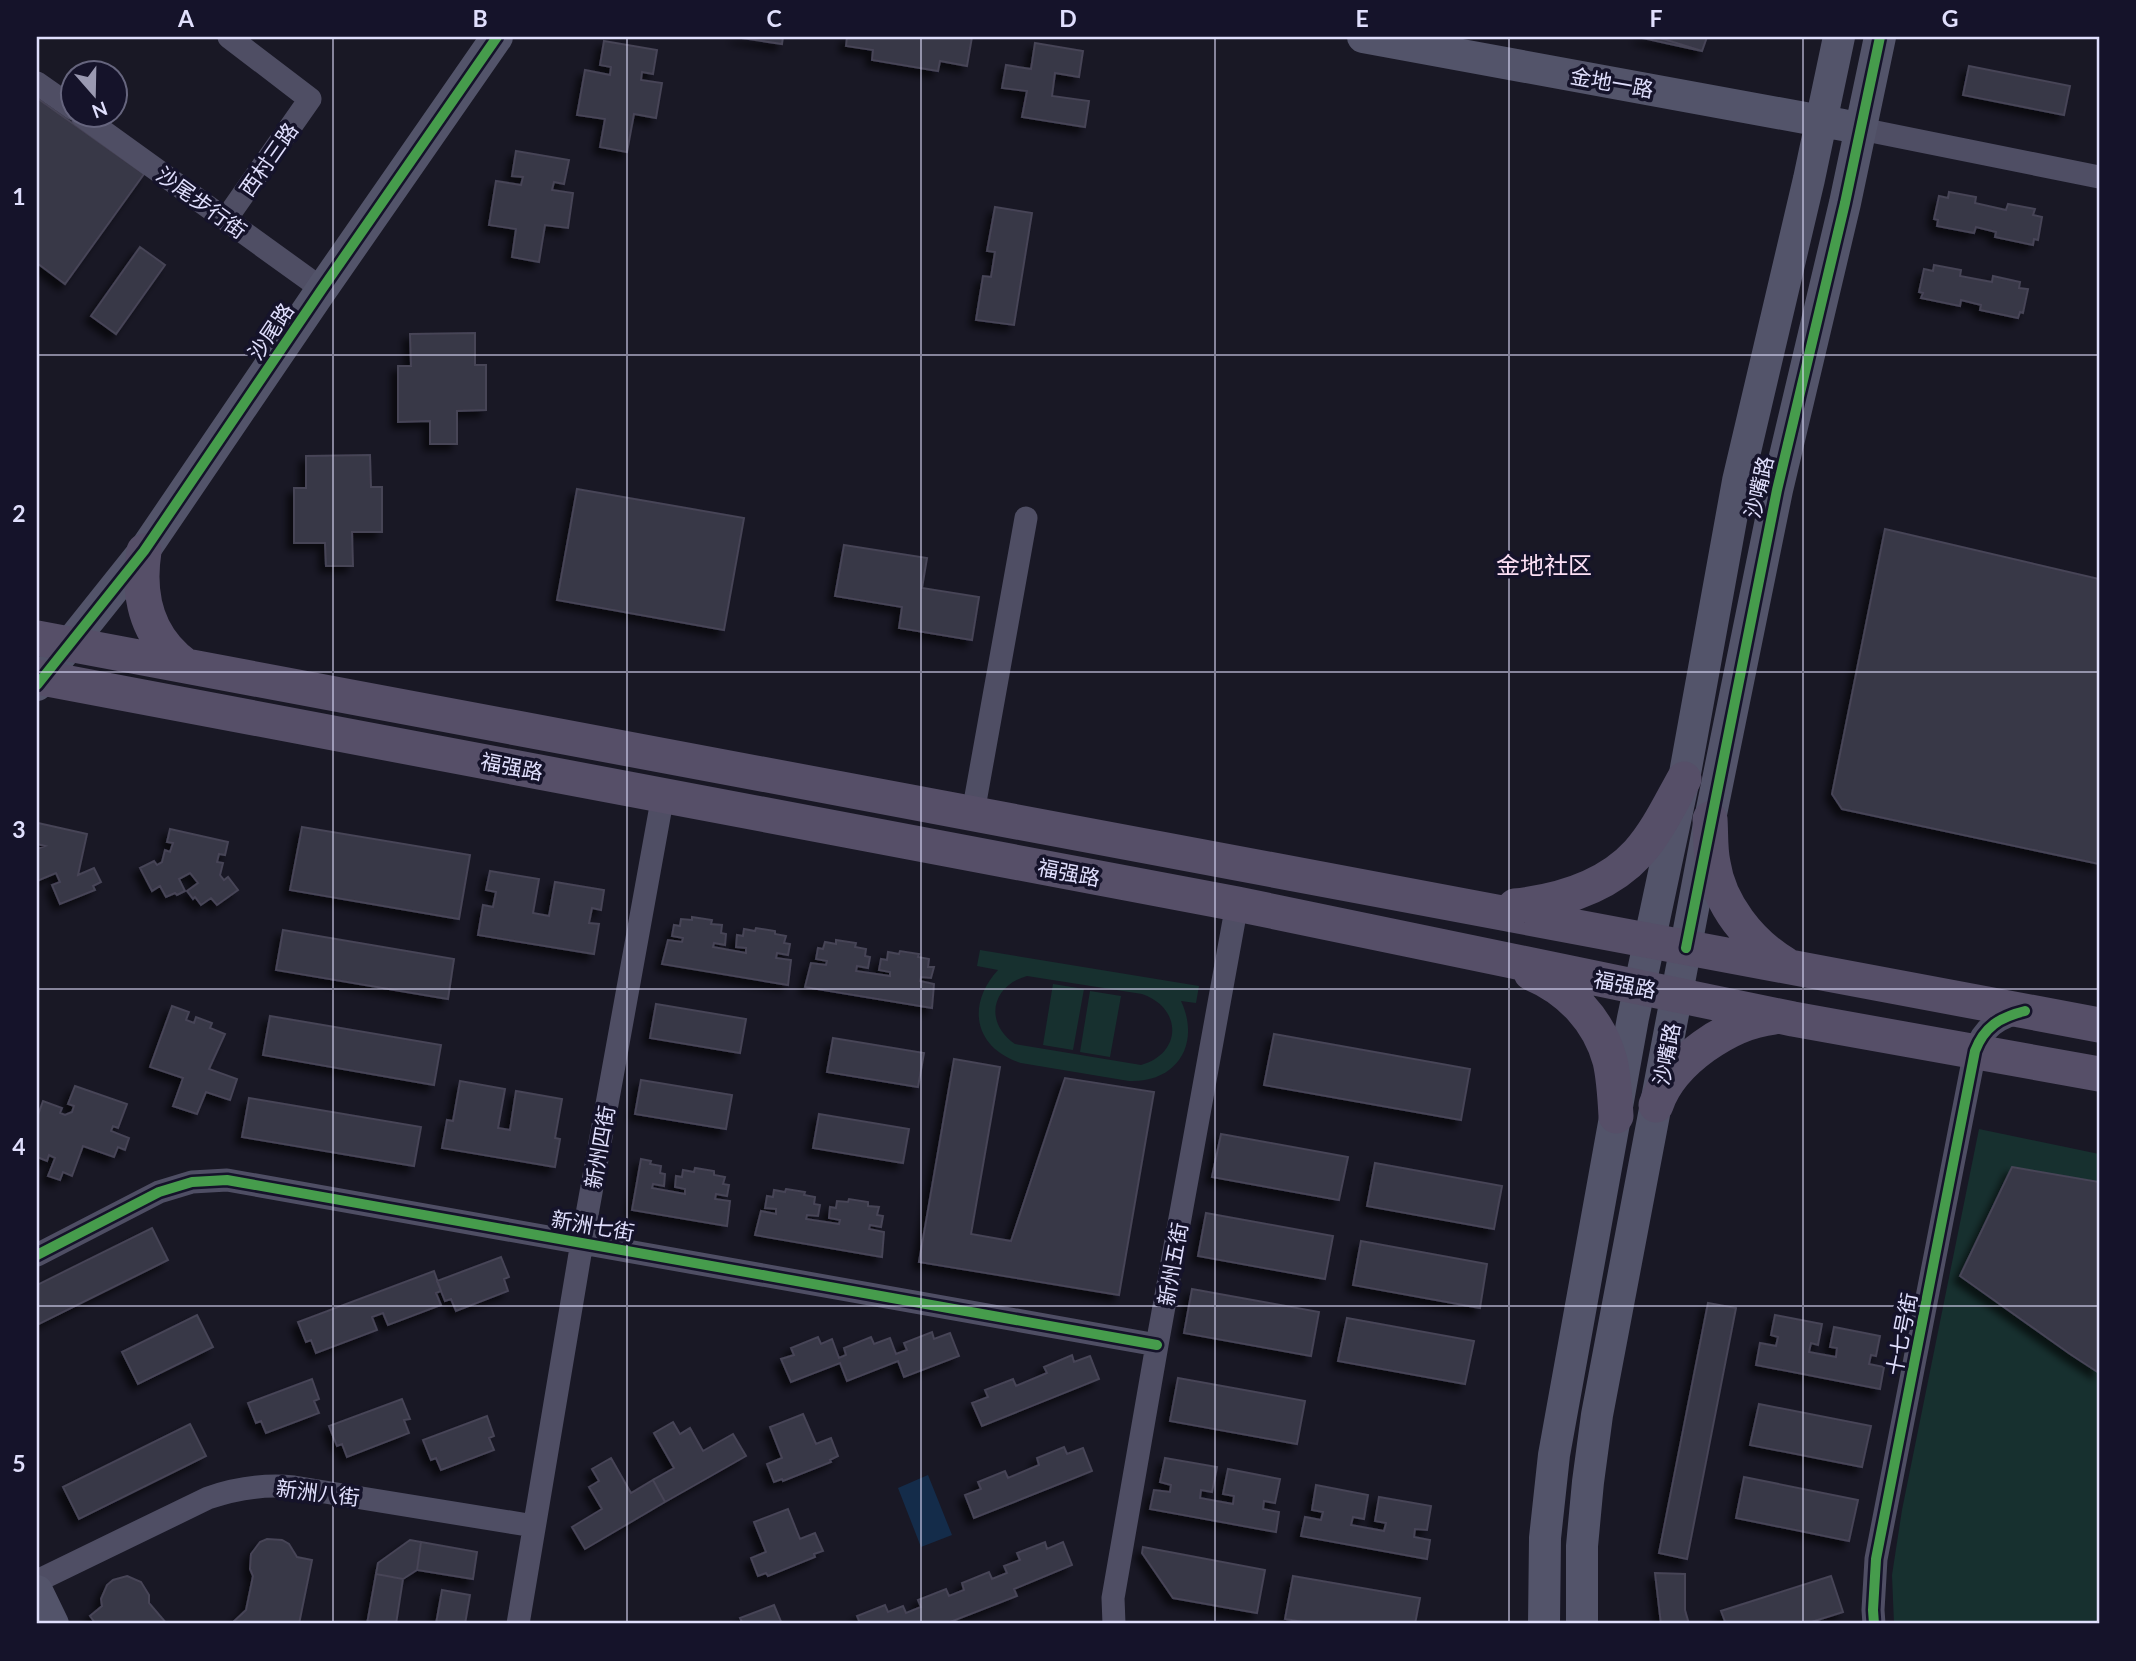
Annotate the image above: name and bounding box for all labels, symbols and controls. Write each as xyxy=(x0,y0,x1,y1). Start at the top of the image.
text: A xyxy=(177,4,195,32)
text: B xyxy=(472,4,488,32)
text: C xyxy=(766,4,782,32)
text: D xyxy=(1059,4,1077,32)
text: E xyxy=(1355,4,1369,32)
text: F xyxy=(1649,4,1663,32)
text: G xyxy=(1942,4,1958,32)
north arrow xyxy=(60,60,130,130)
street label: 金地一路 xyxy=(1568,62,1656,102)
text: N xyxy=(89,97,111,124)
street label: 西村三路 xyxy=(234,117,302,201)
street label: 沙尾步行街 xyxy=(152,161,252,243)
text: 1 xyxy=(12,182,26,210)
street label: 沙尾路 xyxy=(242,298,298,364)
street label: 沙嘴路 xyxy=(1739,453,1777,521)
text: 2 xyxy=(12,499,26,527)
district label: 金地社区 xyxy=(1496,550,1592,579)
street label: 福强路 xyxy=(479,748,545,784)
text: 3 xyxy=(12,815,26,843)
street label: 福强路 xyxy=(1036,854,1102,890)
street label: 福强路 xyxy=(1592,966,1658,1002)
street label: 沙嘴路 xyxy=(1648,1021,1684,1087)
street label: 新州四街 xyxy=(579,1103,619,1191)
text: 4 xyxy=(12,1132,26,1160)
street label: 新洲七街 xyxy=(549,1205,637,1245)
street label: 新州五街 xyxy=(1152,1220,1192,1308)
street label: 十七号街 xyxy=(1881,1290,1921,1378)
text: 5 xyxy=(12,1449,26,1477)
street label: 新洲八街 xyxy=(275,1474,361,1510)

